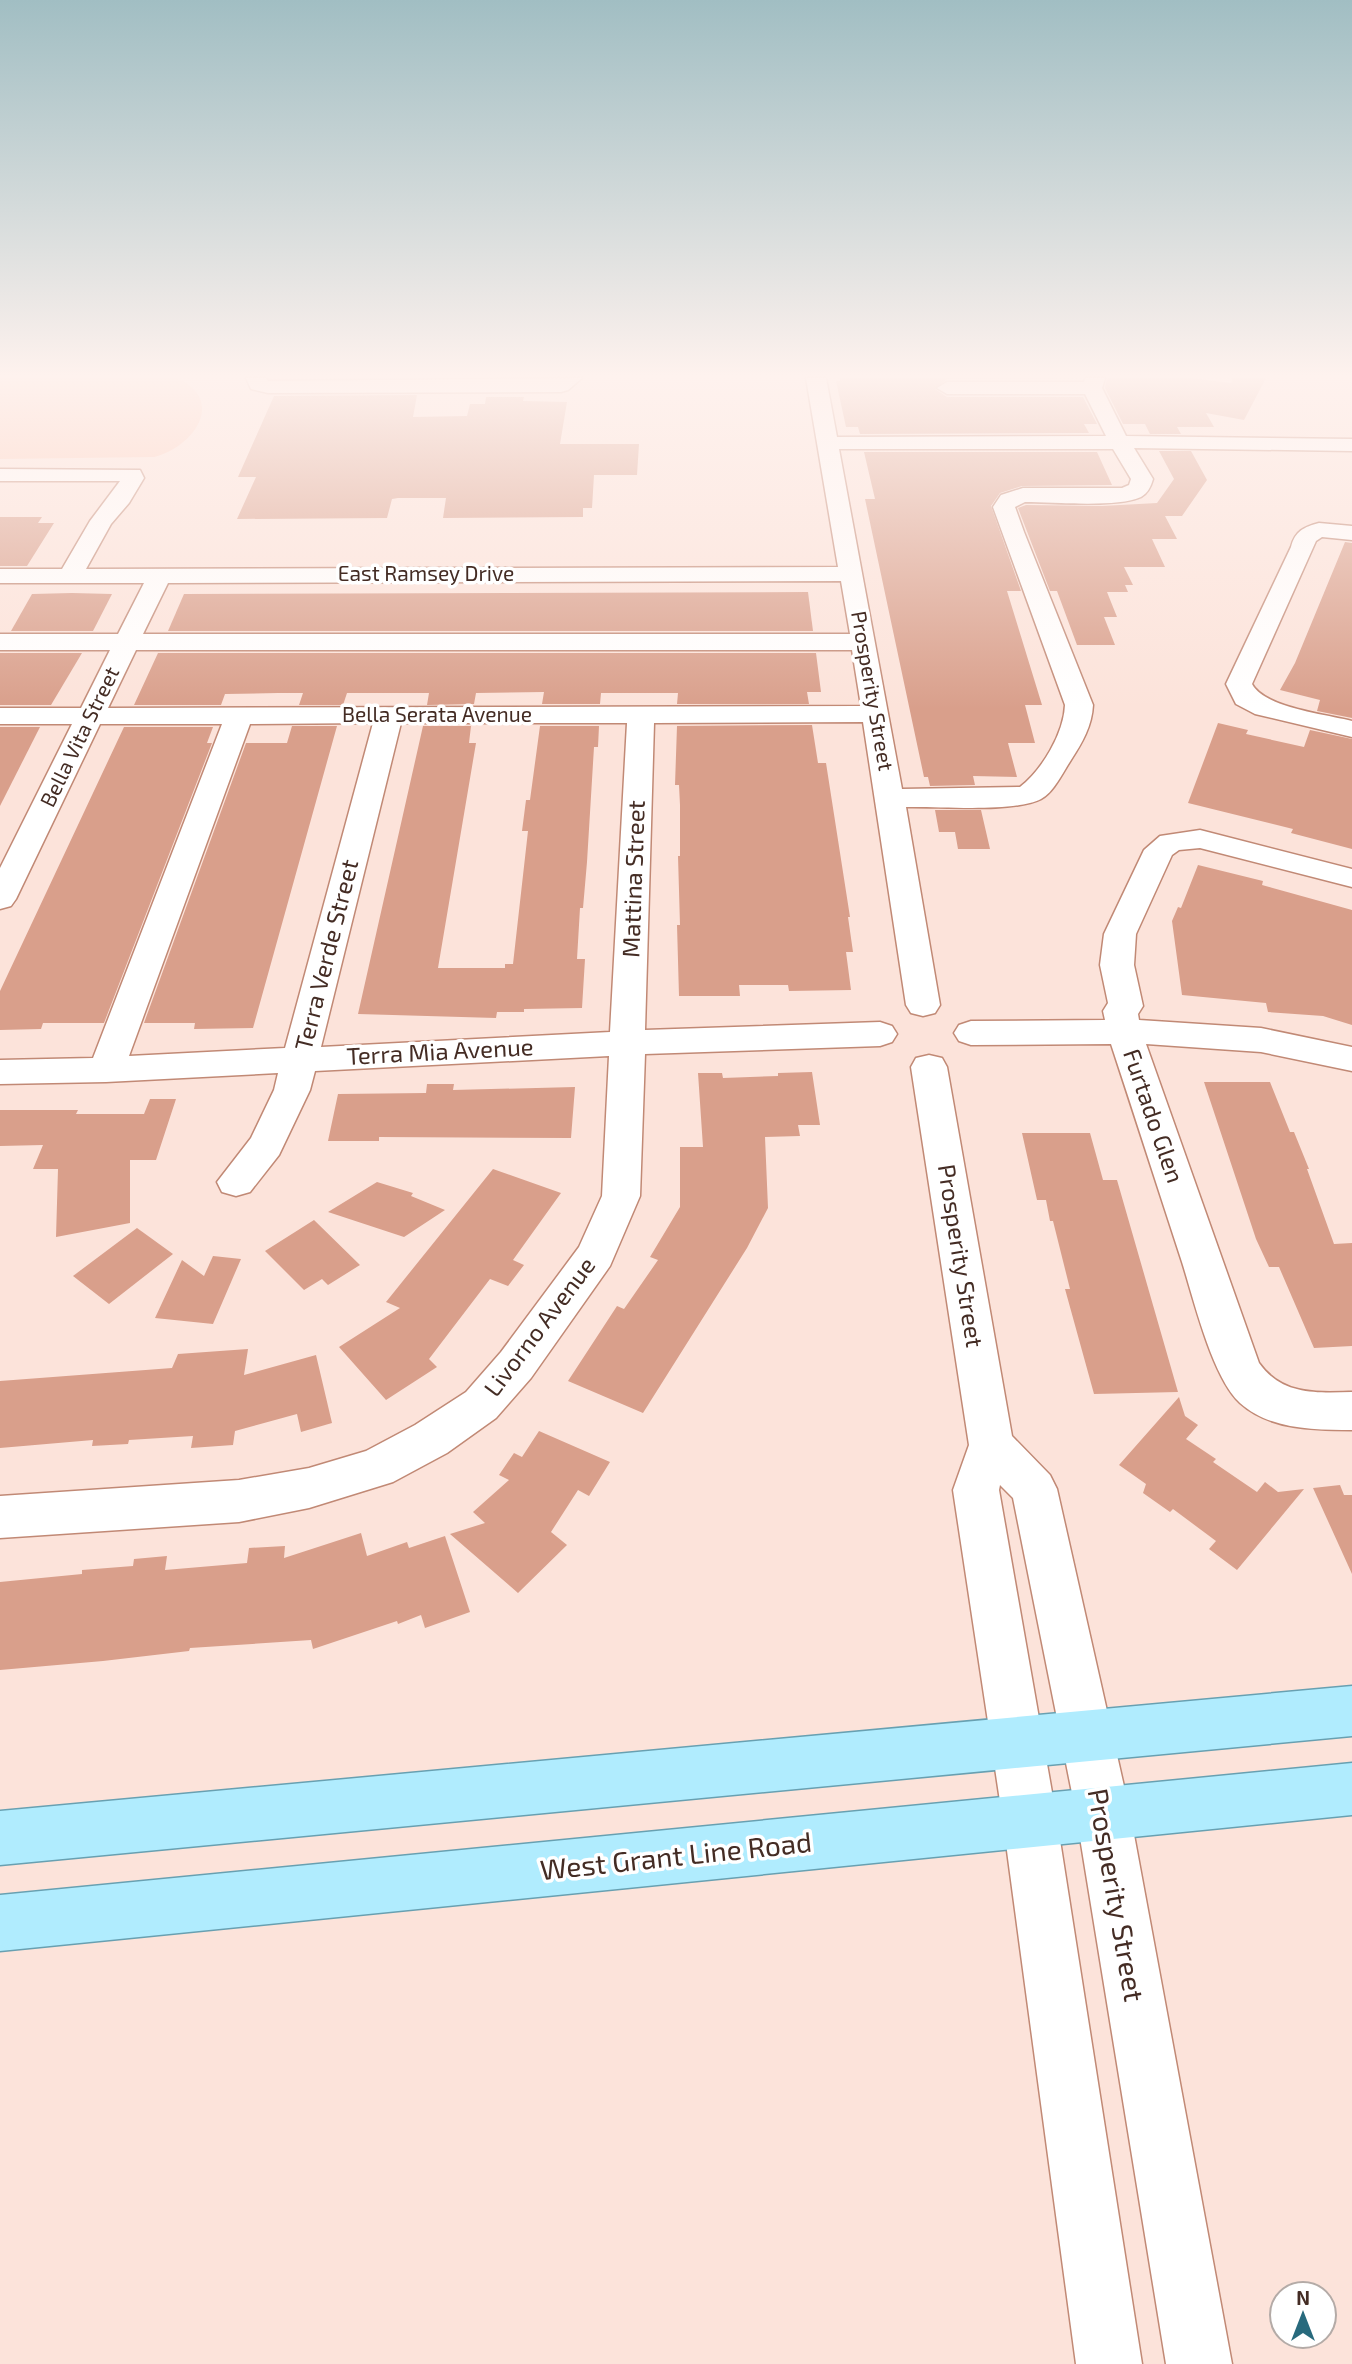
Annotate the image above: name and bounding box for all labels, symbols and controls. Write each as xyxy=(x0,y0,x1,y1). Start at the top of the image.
street label: East Ramsey Drive xyxy=(338,560,514,585)
street label: Prosperity Street xyxy=(847,609,900,773)
street label: Bella Vita Street xyxy=(34,662,123,811)
street label: Bella Serata Avenue xyxy=(342,701,532,726)
street label: Mattina Street xyxy=(615,800,650,958)
street label: Terra Verde Street xyxy=(288,856,363,1053)
street label: Terra Mia Avenue xyxy=(346,1031,534,1070)
street label: Furtado Glen xyxy=(1118,1045,1191,1186)
street label: Prosperity Street xyxy=(933,1162,990,1349)
street label: Livorno Avenue xyxy=(477,1251,601,1401)
street label: Prosperity Street xyxy=(1081,1786,1152,2004)
street label: West Grant Line Road xyxy=(538,1824,813,1886)
north arrow xyxy=(1268,2280,1338,2350)
text: N xyxy=(1296,2286,1310,2309)

